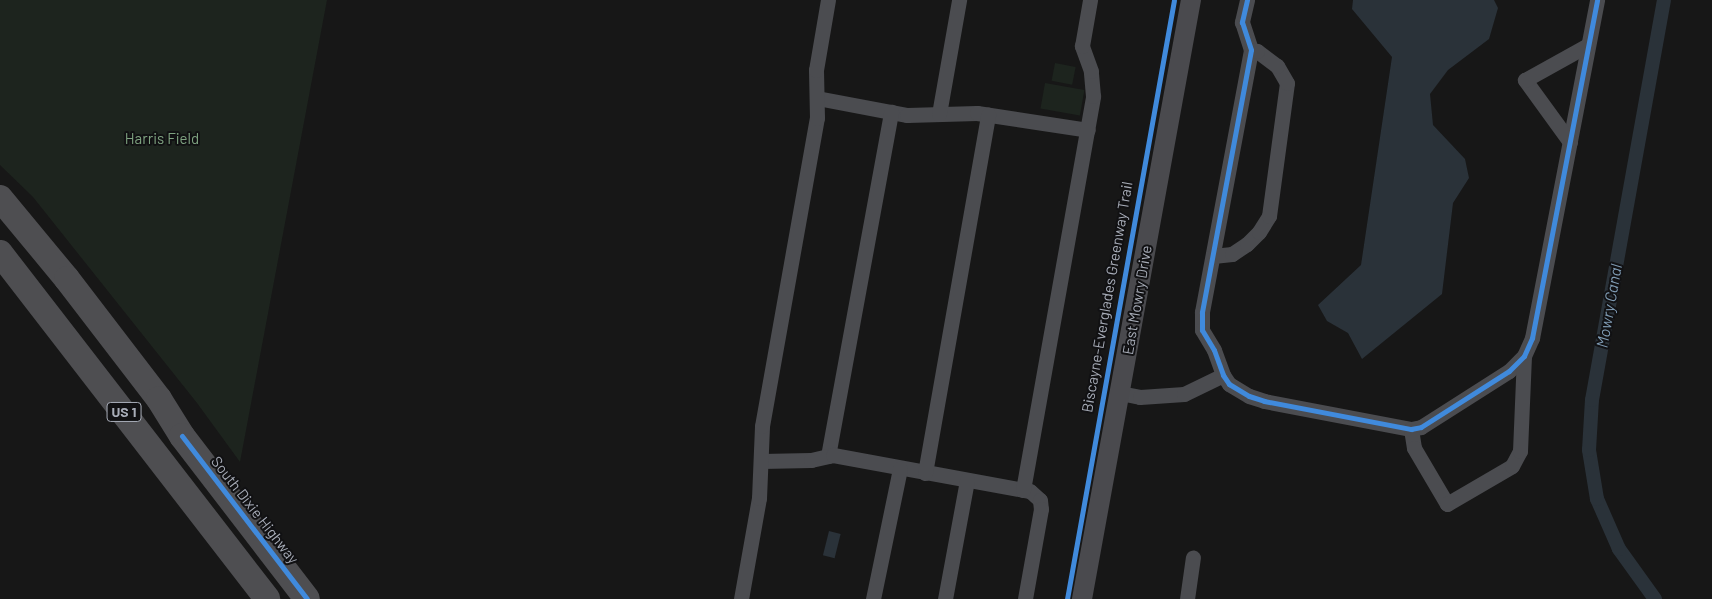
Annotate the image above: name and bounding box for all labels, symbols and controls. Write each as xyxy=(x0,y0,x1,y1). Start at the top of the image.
park label: Harris Field xyxy=(125,130,199,148)
street label: Biscayne-Everglades Greenway Trail xyxy=(1078,180,1136,414)
street label: East Mowry Drive xyxy=(1118,244,1156,356)
water label: Mowry Canal xyxy=(1592,263,1626,349)
road number: US 1 xyxy=(106,401,142,424)
street label: South Dixie Highway xyxy=(207,453,303,567)

